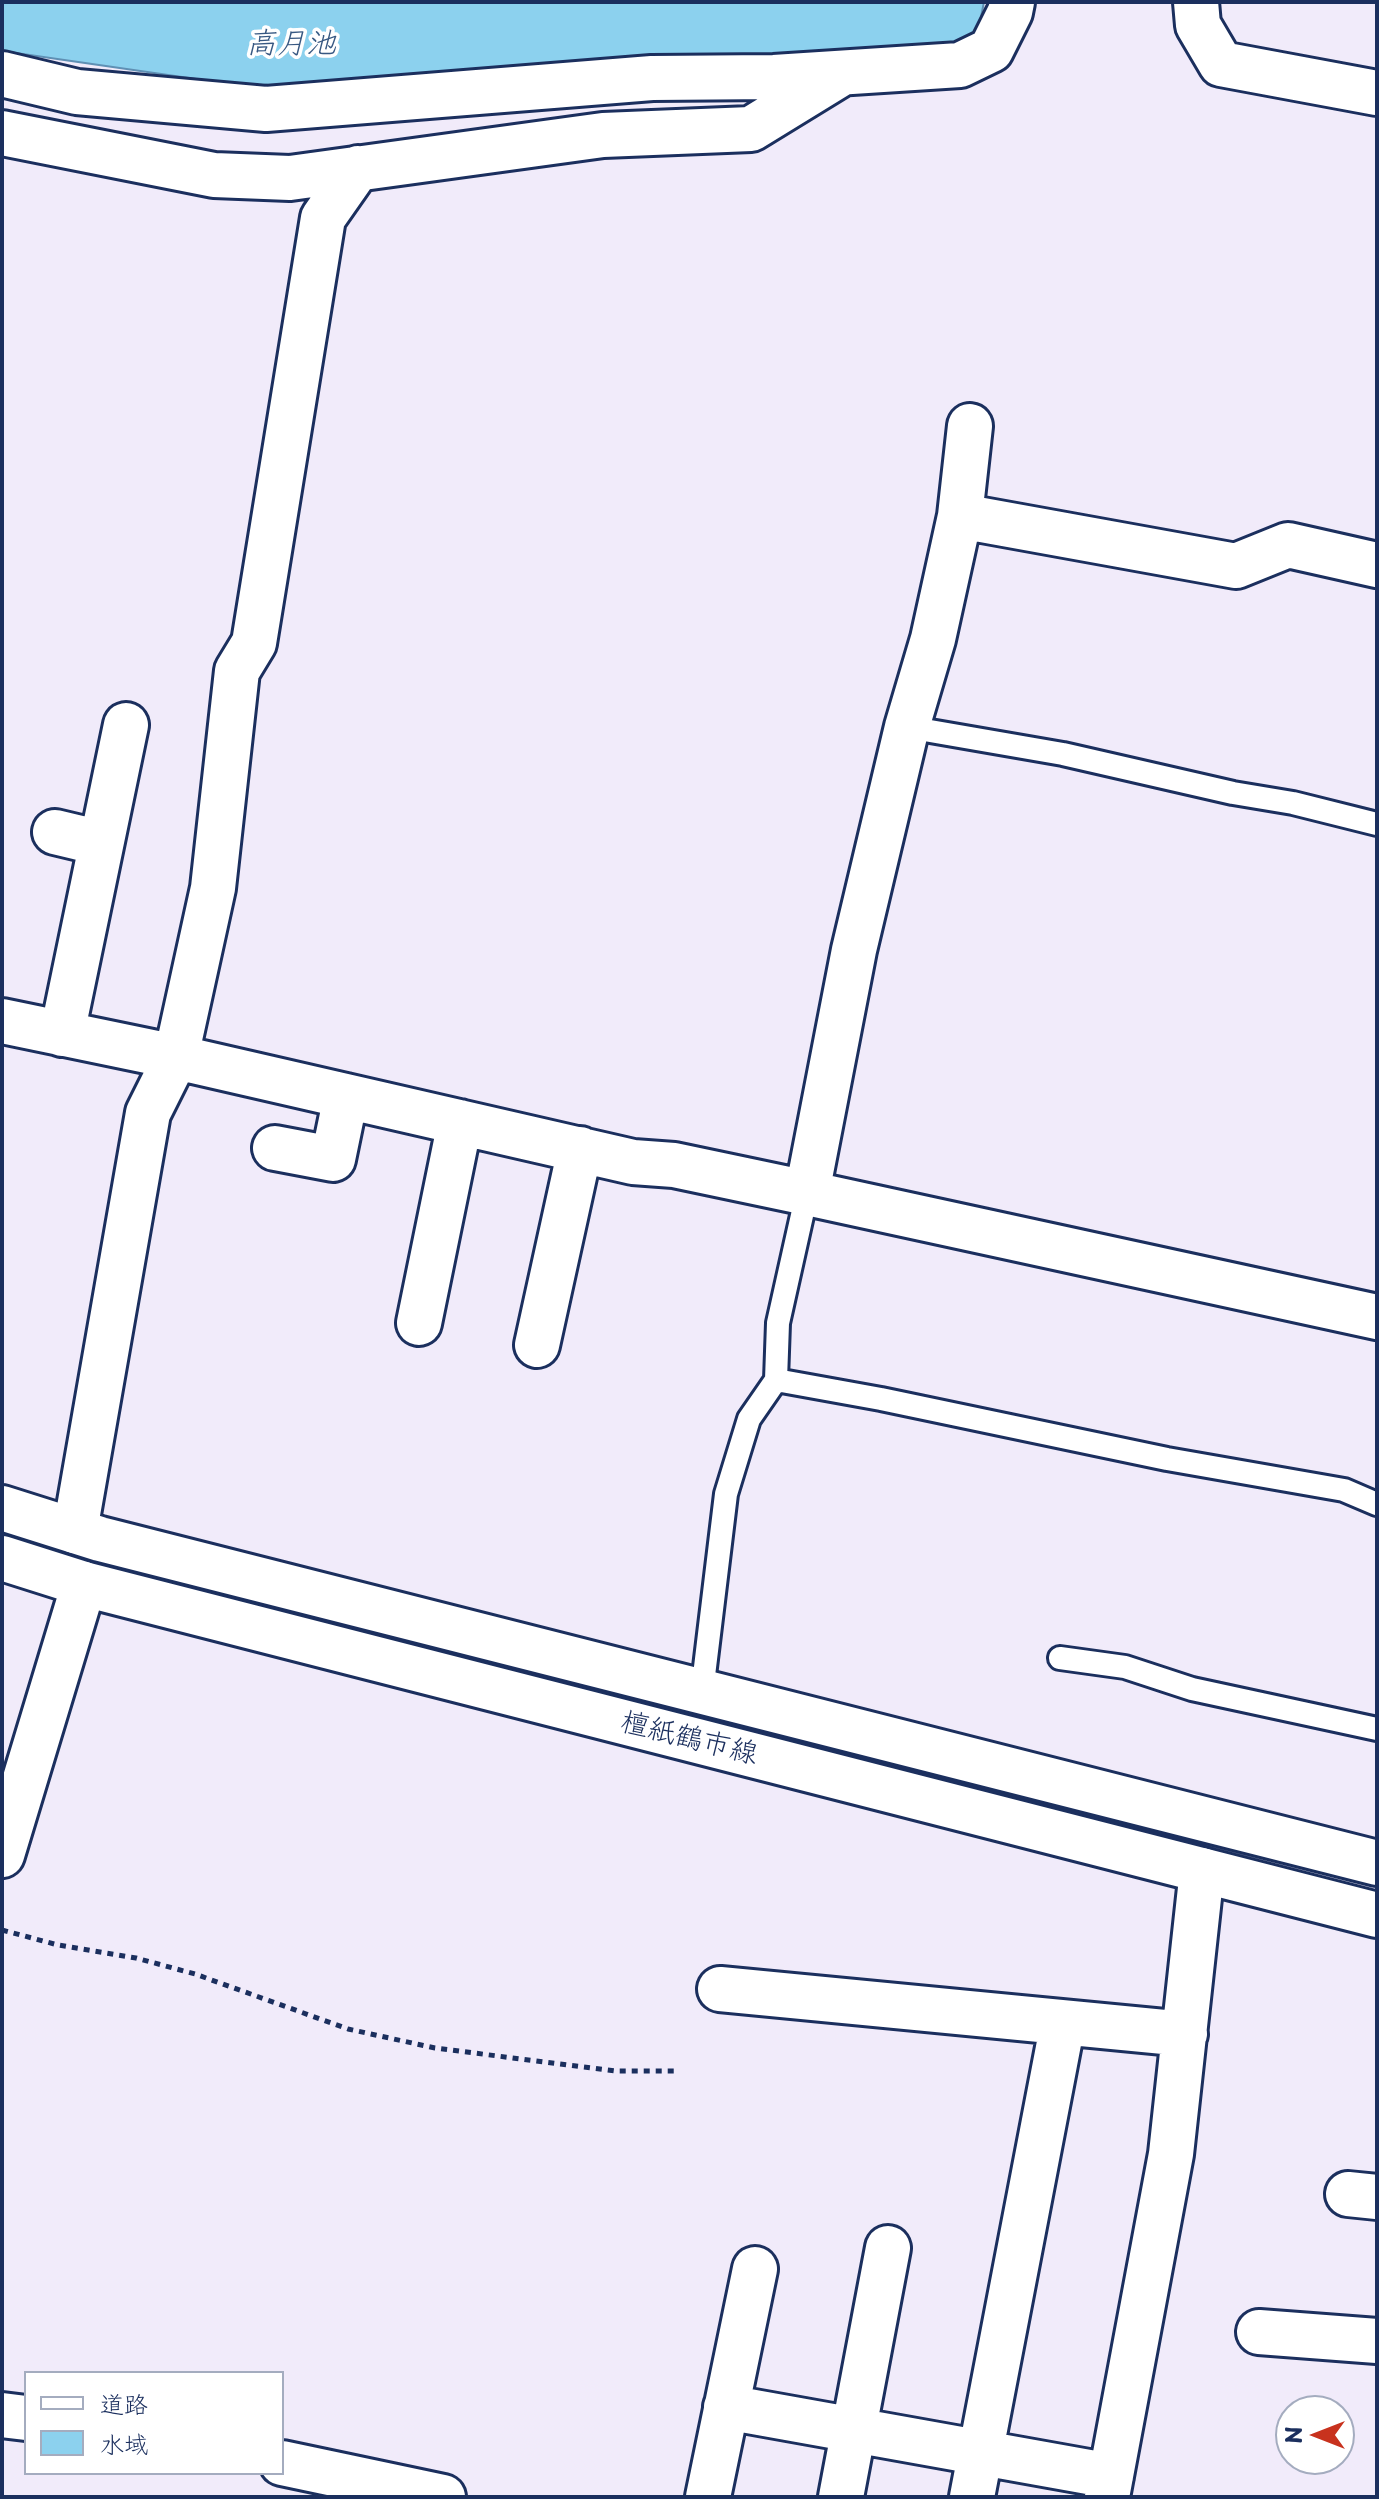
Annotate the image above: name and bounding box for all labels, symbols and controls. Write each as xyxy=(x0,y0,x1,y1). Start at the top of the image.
water label: 高月池 xyxy=(246,27,336,63)
street label: 檀紙鶴市線 xyxy=(617,1706,761,1772)
legend xyxy=(24,2371,284,2475)
text: 道路 xyxy=(100,2385,148,2421)
north arrow xyxy=(1275,2395,1355,2475)
text: 水域 xyxy=(100,2425,148,2461)
text: N xyxy=(1276,2426,1309,2444)

